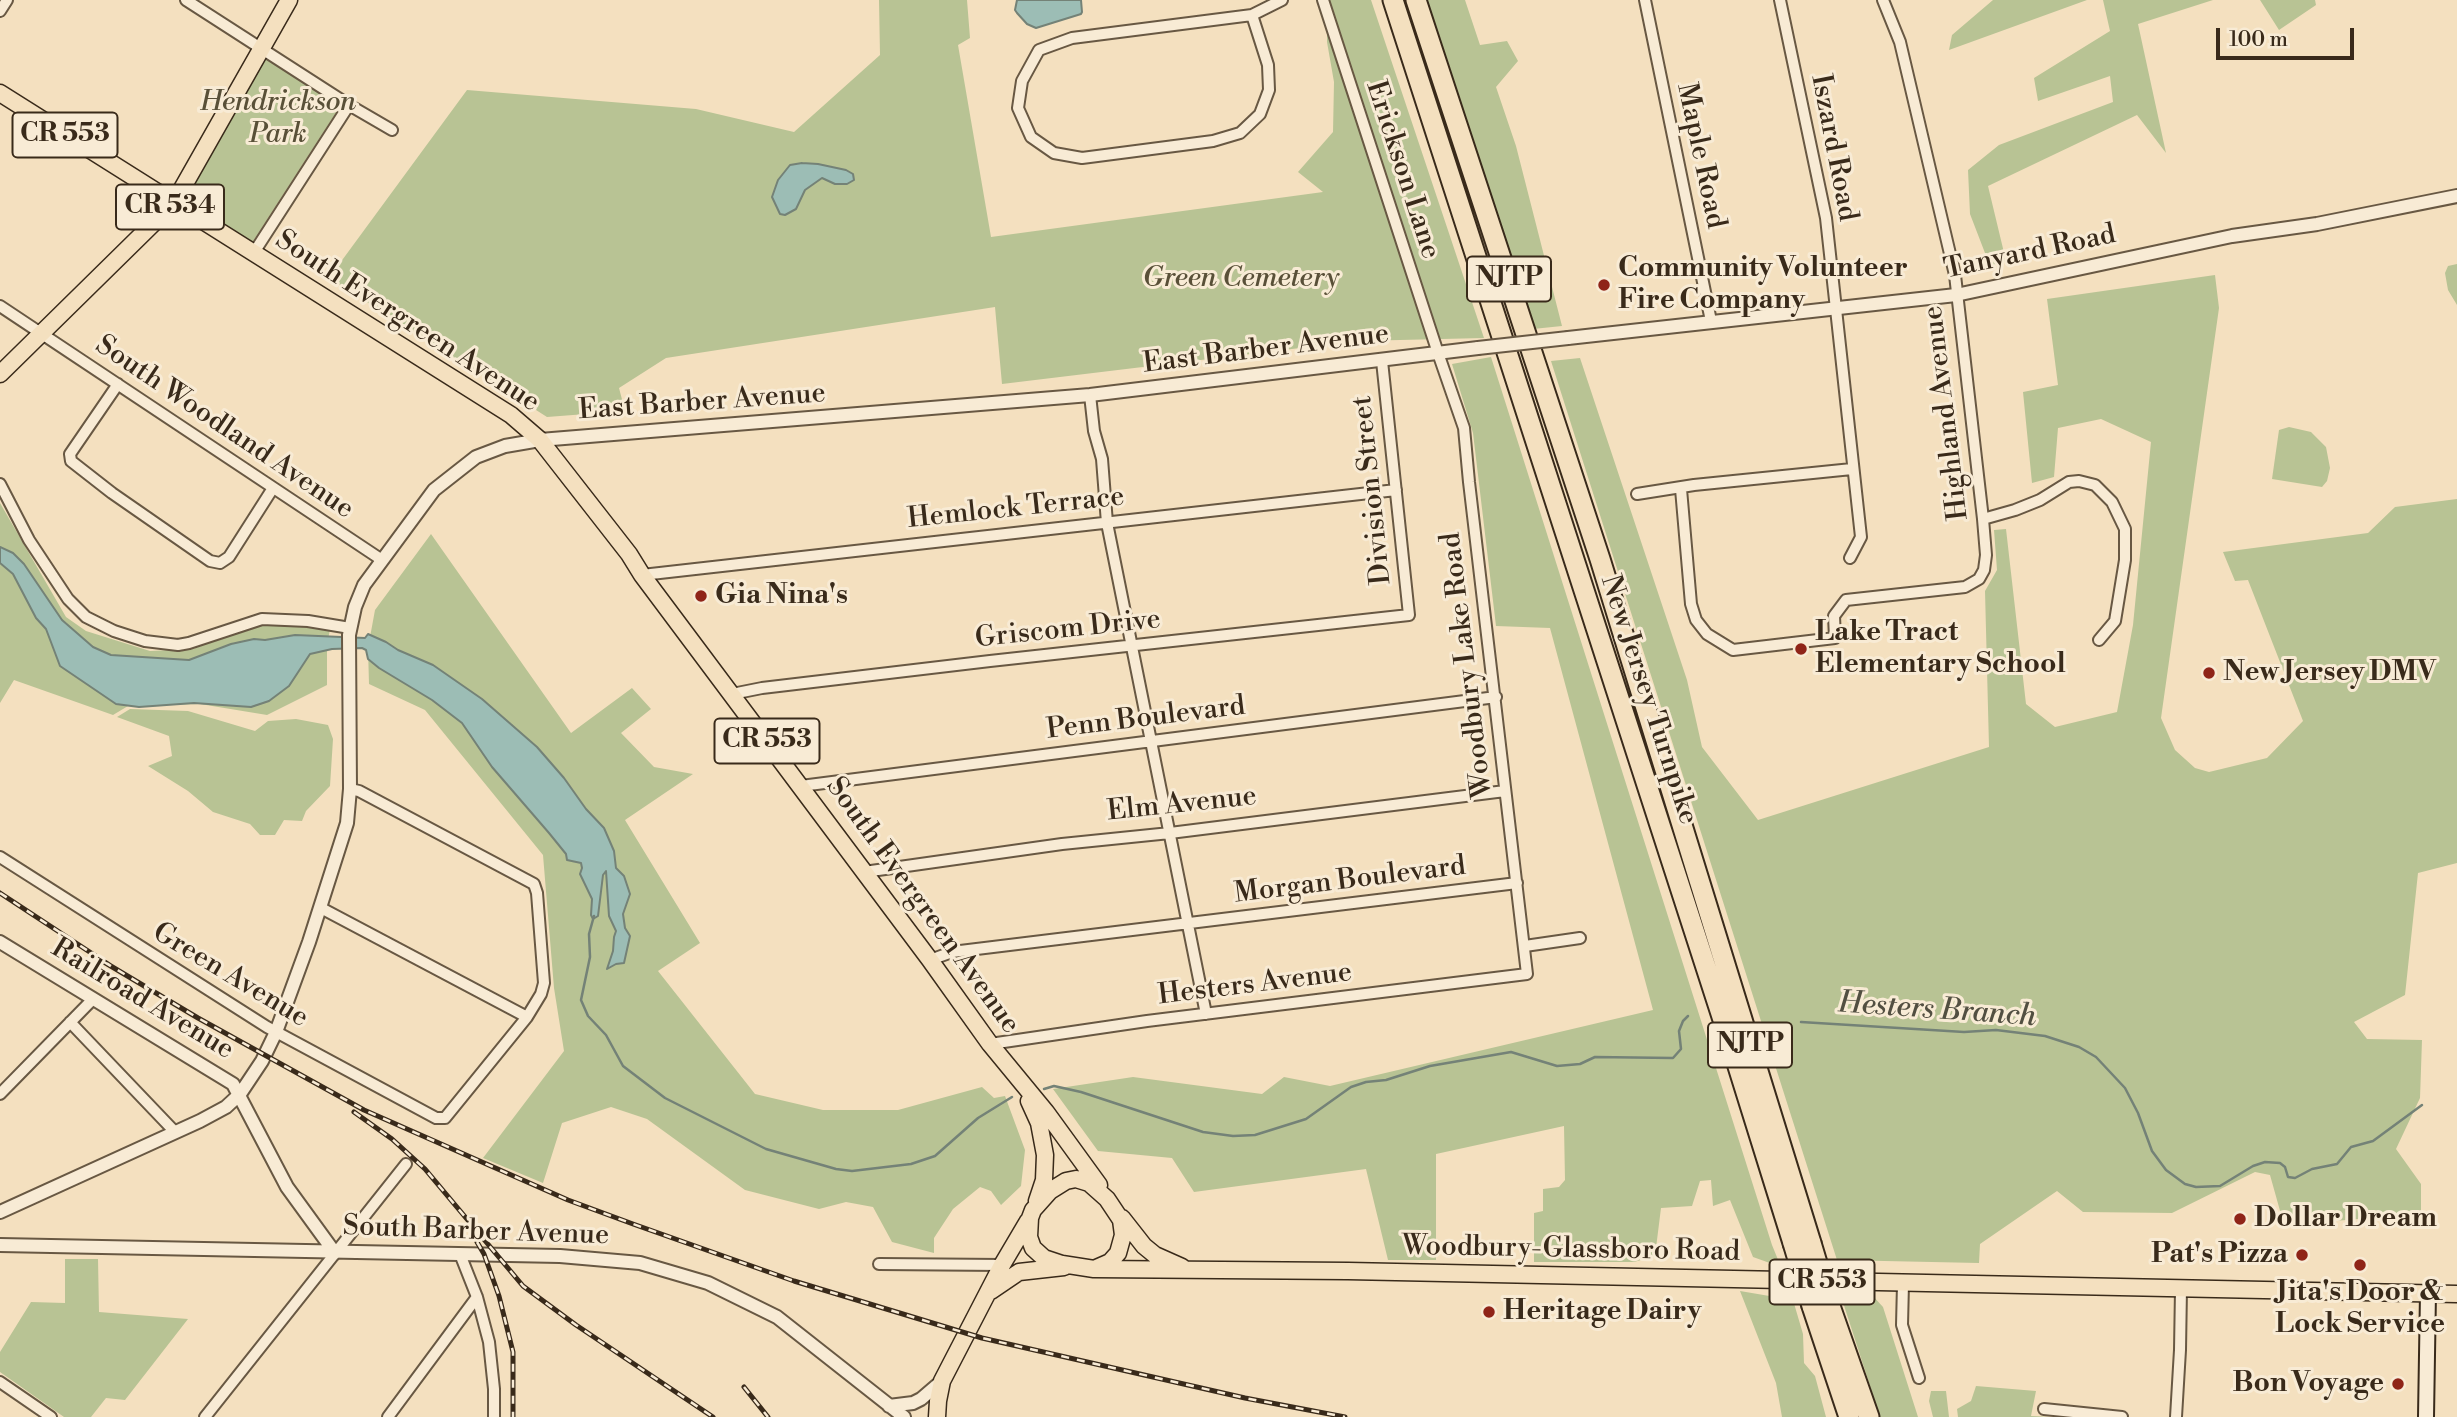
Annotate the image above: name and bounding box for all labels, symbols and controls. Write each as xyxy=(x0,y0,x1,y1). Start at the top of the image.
scale bar xyxy=(2219,14,2357,58)
text: 100 m xyxy=(2229,27,2288,53)
street label: Iszard Road xyxy=(1802,72,1864,224)
street label: Erickson Lane xyxy=(1357,77,1447,263)
street label: Maple Road xyxy=(1668,80,1732,232)
park label: Hendrickson Park xyxy=(200,86,356,152)
road number: CR 553 xyxy=(13,112,118,158)
road number: CR 534 xyxy=(116,184,224,230)
street label: Tanyard Road xyxy=(1941,218,2119,288)
street label: South Evergreen Avenue xyxy=(268,224,546,420)
place label: Community Volunteer Fire Company xyxy=(1618,252,1908,318)
road number: NJTP xyxy=(1467,256,1551,302)
park label: Green Cemetery xyxy=(1142,262,1340,296)
marker: Community Volunteer Fire Company xyxy=(1596,277,1612,293)
street label: Highland Avenue xyxy=(1917,304,1977,522)
street label: East Barber Avenue xyxy=(1141,318,1391,382)
street label: South Woodland Avenue xyxy=(88,329,360,527)
street label: East Barber Avenue xyxy=(577,378,827,428)
street label: Division Street xyxy=(1346,394,1400,586)
street label: Hemlock Terrace xyxy=(906,481,1126,537)
street label: Woodbury Lake Road xyxy=(1435,530,1501,800)
street label: New Jersey Turnpike xyxy=(1592,571,1704,829)
place label: Gia Nina's xyxy=(715,579,848,613)
marker: Gia Nina's xyxy=(693,588,709,604)
street label: Griscom Drive xyxy=(974,604,1162,656)
place label: Lake Tract Elementary School xyxy=(1815,616,2066,682)
marker: Lake Tract Elementary School xyxy=(1793,641,1809,657)
place label: New Jersey DMV xyxy=(2223,656,2436,690)
marker: New Jersey DMV xyxy=(2201,665,2217,681)
street label: Penn Boulevard xyxy=(1045,690,1247,748)
road number: CR 553 xyxy=(714,719,820,764)
street label: South Evergreen Avenue xyxy=(818,771,1026,1041)
street label: Elm Avenue xyxy=(1106,780,1258,830)
street label: Morgan Boulevard xyxy=(1232,850,1468,912)
street label: Green Avenue xyxy=(146,916,314,1036)
street label: Railroad Avenue xyxy=(44,932,240,1068)
street label: Hesters Avenue xyxy=(1156,956,1354,1014)
water label: Hesters Branch xyxy=(1837,986,2037,1036)
road number: NJTP xyxy=(1708,1022,1792,1068)
place label: Dollar Dream xyxy=(2254,1202,2437,1236)
street label: South Barber Avenue xyxy=(342,1211,610,1253)
marker: Dollar Dream xyxy=(2232,1211,2248,1227)
street label: Woodbury-Glassboro Road xyxy=(1402,1230,1740,1270)
place label: Pat's Pizza xyxy=(2151,1238,2288,1272)
marker: Pat's Pizza xyxy=(2294,1247,2310,1263)
marker: Jita's Door & Lock Service xyxy=(2352,1257,2368,1273)
road number: CR 553 xyxy=(1770,1260,1874,1304)
place label: Jita's Door & Lock Service xyxy=(2275,1276,2445,1342)
place label: Heritage Dairy xyxy=(1503,1295,1701,1329)
marker: Heritage Dairy xyxy=(1481,1304,1497,1320)
place label: Bon Voyage xyxy=(2232,1367,2384,1401)
marker: Bon Voyage xyxy=(2390,1376,2406,1392)

